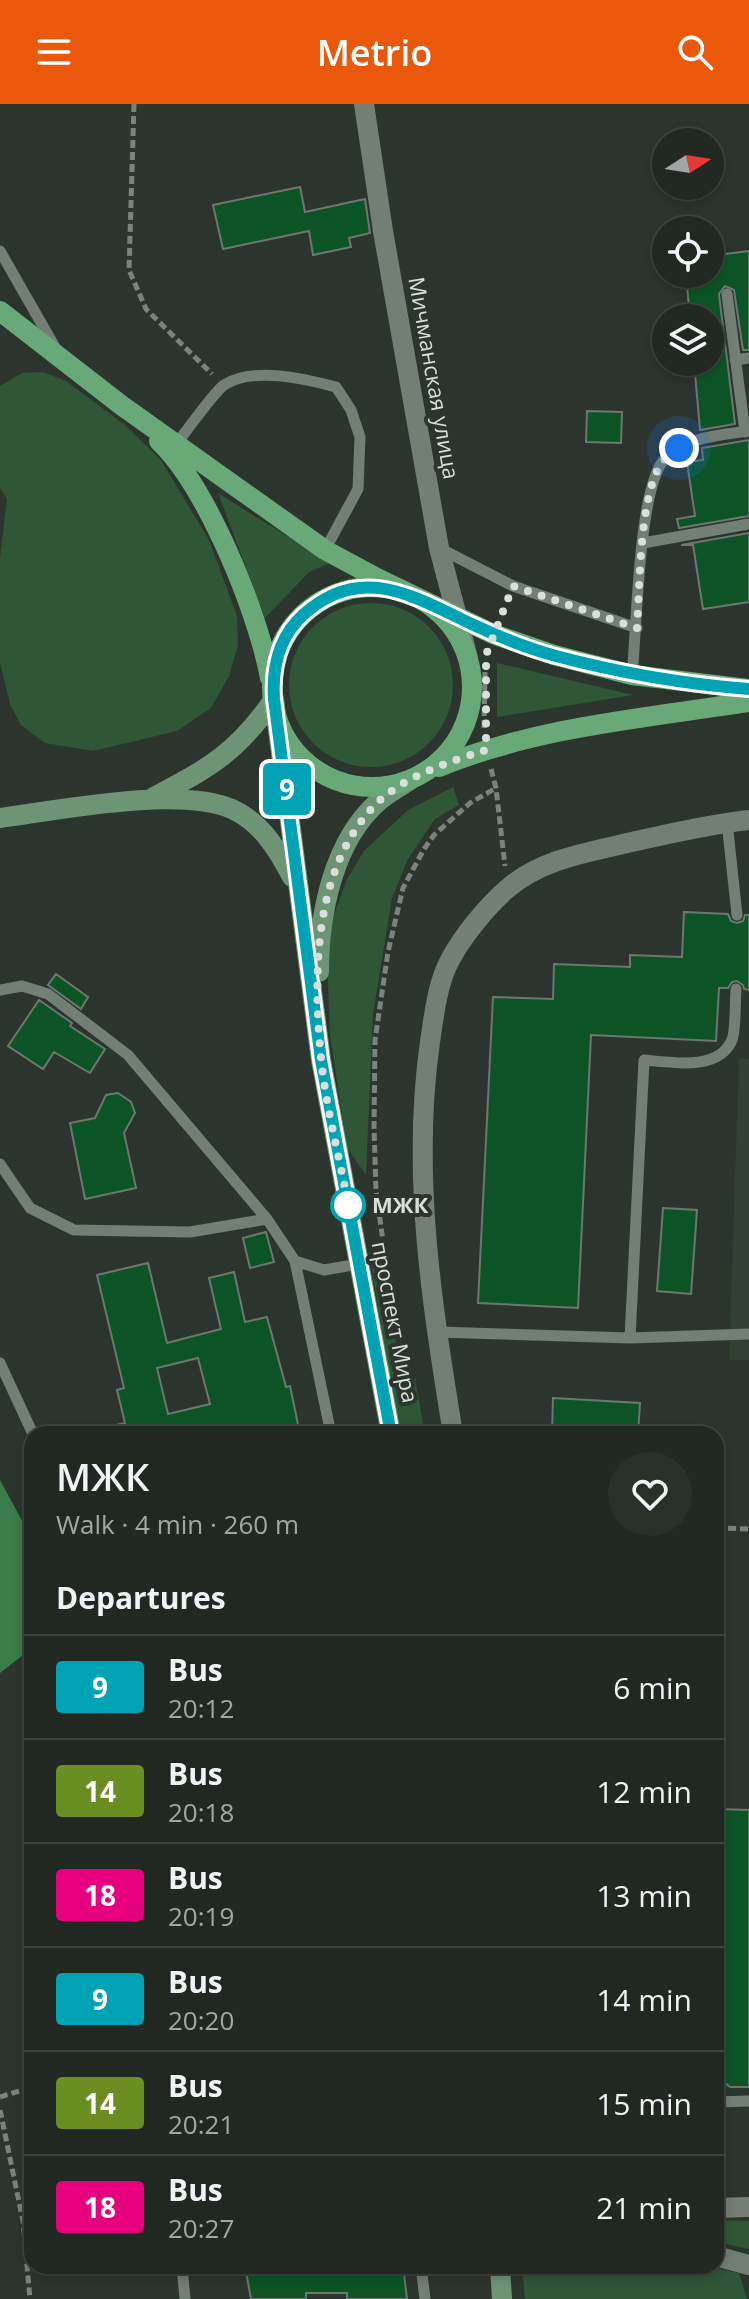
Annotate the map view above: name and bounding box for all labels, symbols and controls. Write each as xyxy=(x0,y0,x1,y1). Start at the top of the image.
text: Metrio xyxy=(317,28,432,77)
icon: menu xyxy=(32,30,76,74)
icon: search xyxy=(673,30,717,74)
north arrow xyxy=(652,128,724,200)
map controls xyxy=(652,128,724,376)
button: locate xyxy=(652,216,724,288)
street label: Мичманская улица xyxy=(402,274,468,481)
button: layers xyxy=(652,304,724,376)
your location xyxy=(659,428,699,468)
line badge: 9 xyxy=(261,763,313,815)
text: 9 xyxy=(279,770,295,808)
marker: МЖК xyxy=(331,1188,365,1222)
place label: МЖК xyxy=(372,1189,428,1219)
street label: проспект Мира xyxy=(366,1239,426,1405)
text: МЖК xyxy=(56,1450,149,1502)
button: heart xyxy=(608,1452,692,1536)
text: Walk · 4 min · 260 m xyxy=(56,1506,299,1542)
text: Departures xyxy=(56,1577,226,1618)
text: Bus xyxy=(168,1649,223,1690)
text: 6 min xyxy=(613,1667,692,1708)
text: 9 xyxy=(92,1668,108,1706)
text: 20:12 xyxy=(168,1690,234,1726)
text: Bus xyxy=(168,1753,223,1794)
text: 12 min xyxy=(596,1771,692,1812)
text: 14 xyxy=(84,1772,116,1810)
text: 20:18 xyxy=(168,1794,234,1830)
text: Bus xyxy=(168,1857,223,1898)
text: 13 min xyxy=(596,1875,692,1916)
text: 18 xyxy=(84,1876,116,1914)
text: 20:19 xyxy=(168,1898,234,1934)
text: Bus xyxy=(168,1961,223,2002)
text: 14 min xyxy=(596,1979,692,2020)
text: 9 xyxy=(92,1980,108,2018)
text: 20:20 xyxy=(168,2002,234,2038)
text: Bus xyxy=(168,2065,223,2106)
text: 15 min xyxy=(596,2083,692,2124)
text: 14 xyxy=(84,2084,116,2122)
text: 20:21 xyxy=(168,2106,234,2142)
text: Bus xyxy=(168,2169,223,2210)
text: 21 min xyxy=(596,2187,692,2228)
text: 18 xyxy=(84,2188,116,2226)
text: 20:27 xyxy=(168,2210,234,2246)

